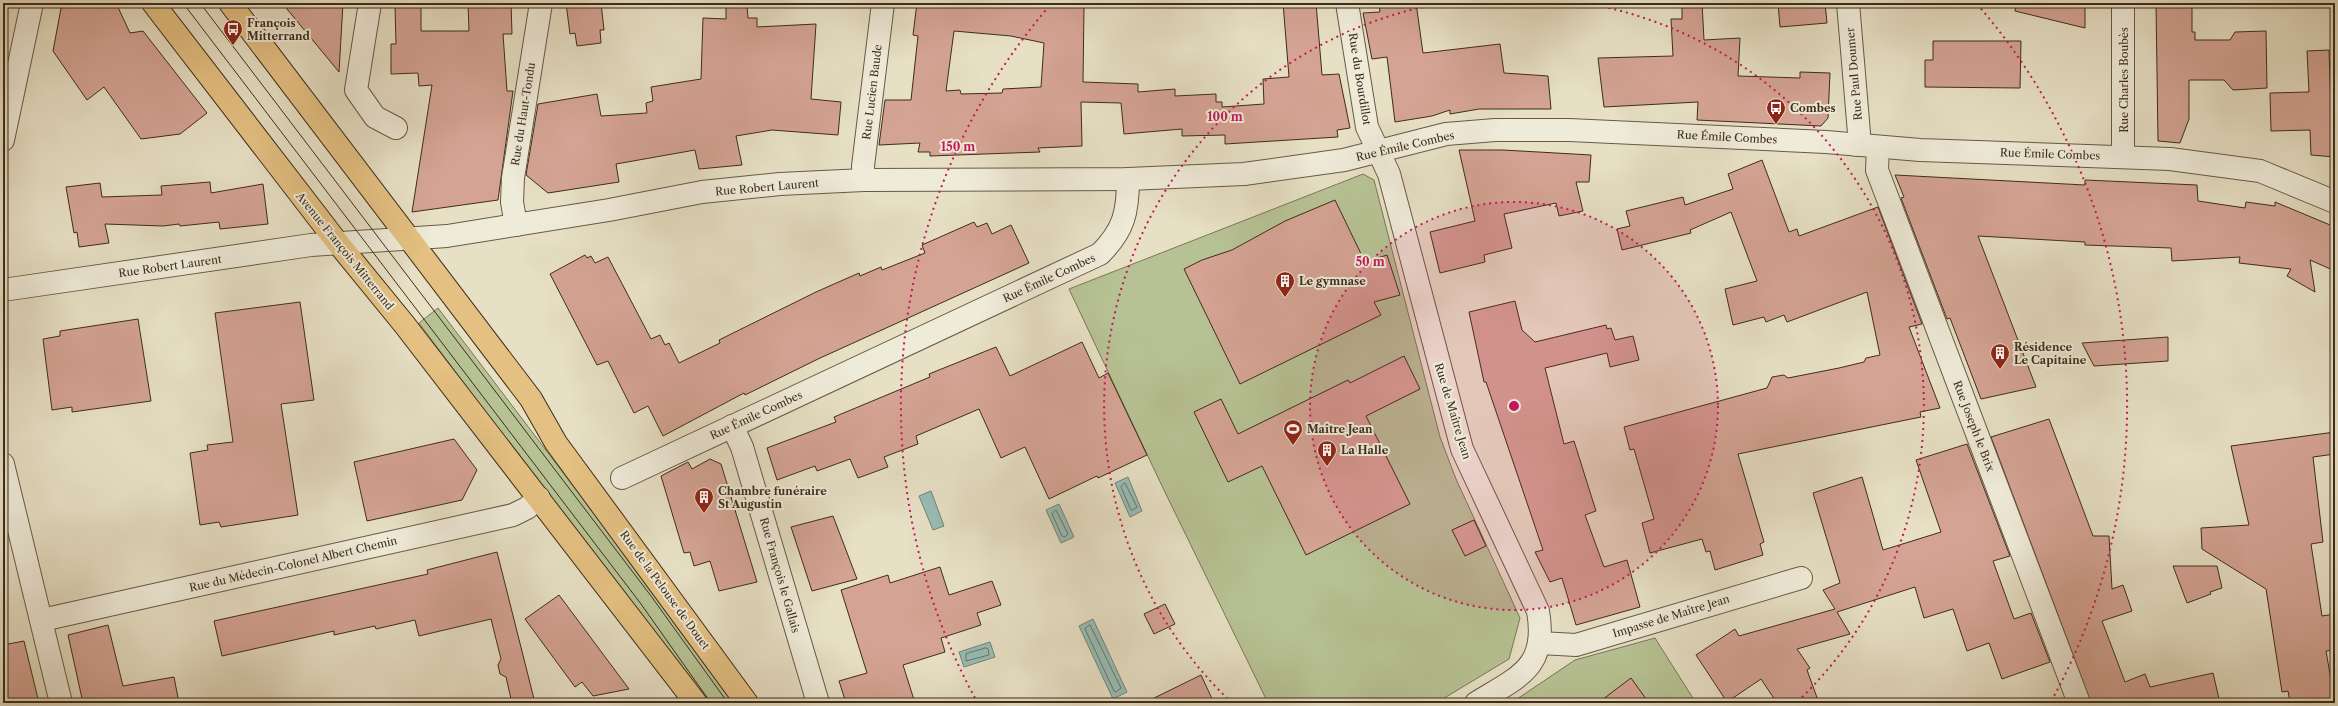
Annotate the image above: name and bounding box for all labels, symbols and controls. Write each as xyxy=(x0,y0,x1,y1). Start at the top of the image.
place label: François Mitterrand xyxy=(247,16,311,43)
bus stop icon: François Mitterrand xyxy=(222,18,244,46)
street label: Rue Paul Doumer xyxy=(1843,27,1865,121)
street label: Rue Charles Boubès xyxy=(2117,27,2131,133)
street label: Rue du Bourdillot xyxy=(1346,32,1374,126)
street label: Rue Lucien Baude xyxy=(859,43,885,141)
street label: Rue du Haut-Tondu xyxy=(508,61,538,167)
bus stop icon: Combes xyxy=(1765,97,1787,125)
place label: Combes xyxy=(1790,101,1836,115)
text: 100 m xyxy=(1207,109,1243,124)
street label: Rue Émile Combes xyxy=(1676,127,1778,147)
street label: Rue Émile Combes xyxy=(1354,128,1456,164)
text: 150 m xyxy=(941,139,975,154)
street label: Rue Émile Combes xyxy=(2000,145,2101,163)
street label: Rue Robert Laurent xyxy=(715,175,820,199)
street label: Avenue François Mitterrand xyxy=(293,189,397,313)
street label: Rue Émile Combes xyxy=(1000,250,1098,306)
street label: Rue Robert Laurent xyxy=(117,252,223,280)
text: 50 m xyxy=(1355,254,1385,269)
building icon: Le gymnase xyxy=(1274,270,1296,298)
place label: Le gymnase xyxy=(1299,274,1366,288)
place label: Résidence Le Capitaine xyxy=(2014,340,2087,367)
building icon: Résidence Le Capitaine xyxy=(1989,342,2011,370)
street label: Rue de Maître Jean xyxy=(1432,361,1474,461)
street label: Rue Joseph le Brix xyxy=(1950,379,1998,474)
street label: Rue Émile Combes xyxy=(707,387,805,443)
centre of rings xyxy=(1507,399,1521,413)
sports icon: Maître Jean xyxy=(1282,418,1304,446)
place label: Maître Jean xyxy=(1307,422,1373,436)
building icon: La Halle xyxy=(1316,439,1338,467)
place label: La Halle xyxy=(1341,443,1389,457)
place label: Chambre funéraire St Augustin xyxy=(718,484,827,511)
building icon: Chambre funéraire St Augustin xyxy=(693,486,715,514)
street label: Rue François le Gallais xyxy=(757,516,803,635)
street label: Rue de la Pelouse de Douet xyxy=(617,528,713,652)
street label: Rue du Médecin-Colonel Albert Chemin xyxy=(188,533,398,595)
street label: Impasse de Maître Jean xyxy=(1611,591,1731,640)

